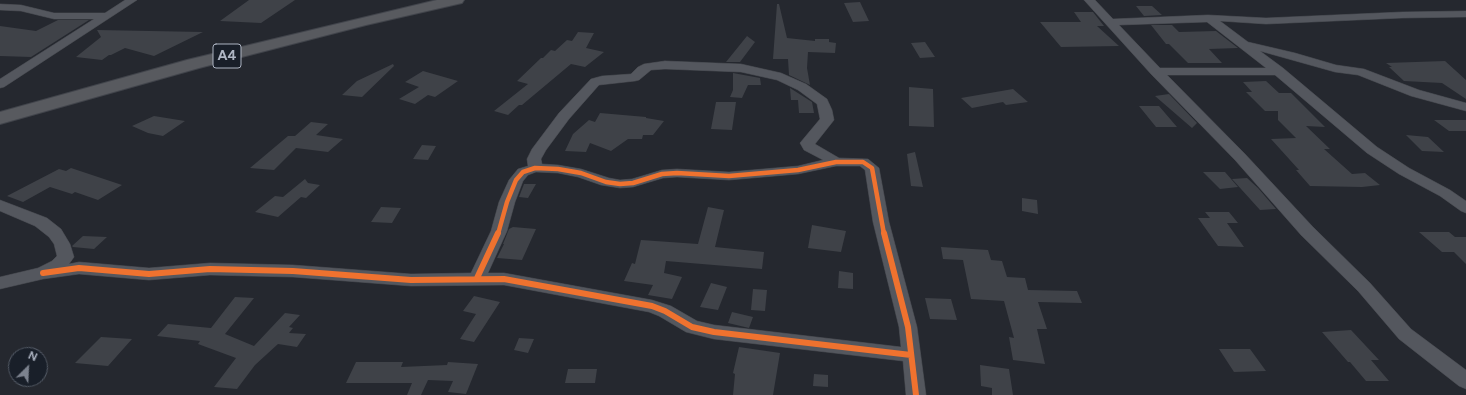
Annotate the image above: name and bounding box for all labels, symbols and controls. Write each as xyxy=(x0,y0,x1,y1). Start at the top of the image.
road number: A4 xyxy=(213,44,241,68)
north arrow xyxy=(8,347,48,387)
text: N xyxy=(26,349,39,364)

